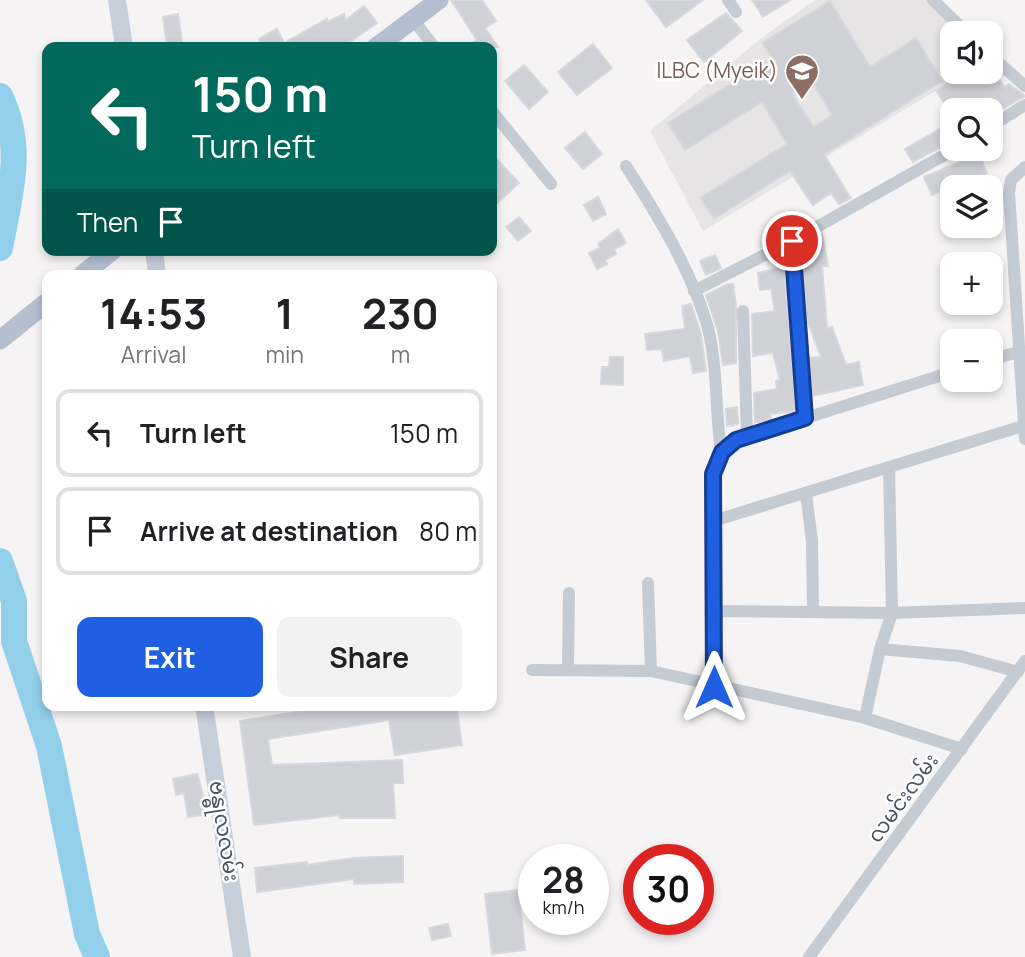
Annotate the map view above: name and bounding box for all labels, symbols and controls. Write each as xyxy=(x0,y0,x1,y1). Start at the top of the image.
map controls xyxy=(940,21,1003,392)
button: sound xyxy=(940,21,1003,84)
school or university icon: ILBC (Myeik) xyxy=(783,52,821,101)
place label: ILBC (Myeik) xyxy=(656,56,778,84)
text: 150 m xyxy=(192,60,328,127)
icon: left xyxy=(77,70,168,161)
button: search xyxy=(940,98,1003,161)
text: Turn left xyxy=(192,124,316,168)
button: layers xyxy=(940,175,1003,238)
icon: arrive xyxy=(152,203,190,241)
text: Then xyxy=(77,204,138,240)
pin xyxy=(762,211,822,271)
icon: arrive xyxy=(773,222,811,260)
button: + xyxy=(940,252,1003,315)
text: 14:53 xyxy=(100,284,207,342)
text: 1 xyxy=(275,284,294,342)
text: 230 xyxy=(362,284,439,342)
button: − xyxy=(940,329,1003,392)
text: Arrival xyxy=(121,338,187,370)
text: min xyxy=(265,338,304,370)
text: m xyxy=(391,338,410,370)
icon: left xyxy=(81,414,119,452)
text: Turn left xyxy=(140,415,247,451)
text: 150 m xyxy=(390,415,458,451)
icon: arrive xyxy=(81,512,119,550)
text: Arrive at destination xyxy=(140,513,398,549)
text: 80 m xyxy=(419,513,477,549)
button: Exit xyxy=(77,617,263,697)
button: Share xyxy=(277,617,462,697)
position arrow xyxy=(677,650,751,724)
street label: လမင်းလမ်း xyxy=(860,747,944,848)
street label: ဗန္ဓုလလမ်း xyxy=(199,778,248,884)
speed limit sign: 30 xyxy=(623,844,714,935)
text: 28 xyxy=(542,856,585,904)
text: km/h xyxy=(543,895,584,919)

